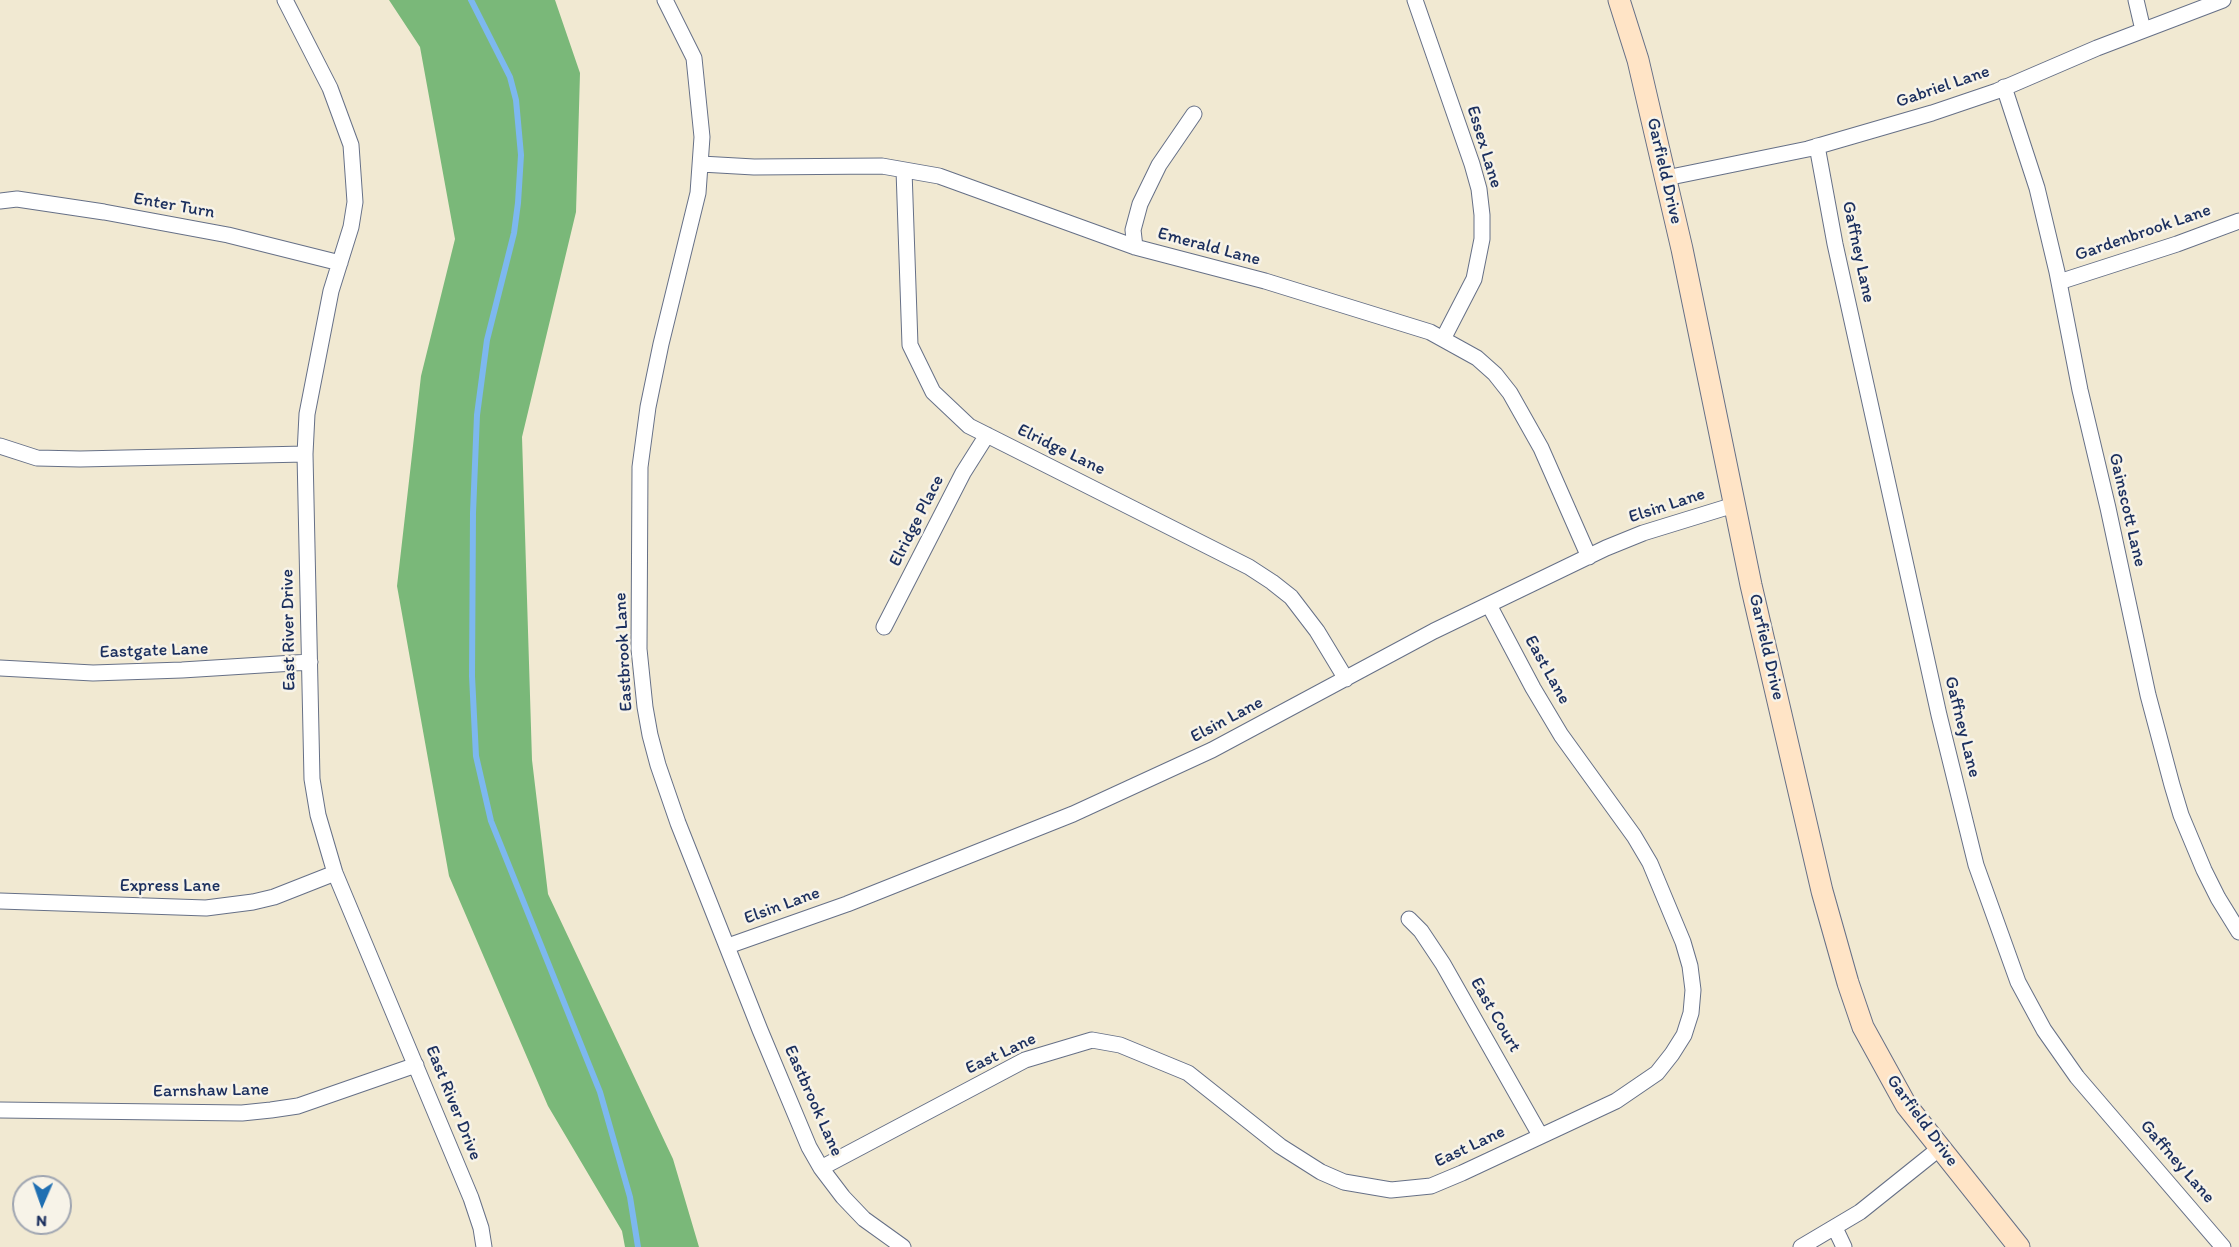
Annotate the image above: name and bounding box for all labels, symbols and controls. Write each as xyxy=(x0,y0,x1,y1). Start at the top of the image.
street label: Gabriel Lane xyxy=(1893,61,1993,113)
street label: Essex Lane xyxy=(1461,103,1507,191)
street label: Garfield Drive xyxy=(1641,116,1687,226)
street label: Enter Turn xyxy=(132,188,216,224)
street label: Gaffney Lane xyxy=(1837,199,1879,305)
street label: Gardenbrook Lane xyxy=(2072,200,2214,266)
street label: Emerald Lane xyxy=(1155,223,1263,271)
street label: Elridge Lane xyxy=(1013,419,1109,481)
street label: Gainscott Lane xyxy=(2103,451,2151,569)
street label: Elridge Place xyxy=(885,472,949,570)
street label: Elsin Lane xyxy=(1626,484,1708,528)
street label: East River Drive xyxy=(277,569,301,691)
street label: Eastbrook Lane xyxy=(610,592,638,712)
street label: Garfield Drive xyxy=(1743,592,1789,702)
street label: East Lane xyxy=(1519,632,1575,708)
street label: Eastgate Lane xyxy=(99,638,209,664)
street label: Gaffney Lane xyxy=(1939,674,1985,780)
street label: Elsin Lane xyxy=(1187,692,1267,748)
street label: Express Lane xyxy=(120,875,220,897)
street label: Elsin Lane xyxy=(741,882,823,930)
street label: East Court xyxy=(1465,974,1525,1056)
street label: East Lane xyxy=(962,1028,1040,1080)
street label: East River Drive xyxy=(420,1042,486,1164)
street label: Eastbrook Lane xyxy=(779,1042,847,1160)
street label: Garfield Drive xyxy=(1881,1071,1963,1171)
street label: Earnshaw Lane xyxy=(153,1079,269,1103)
street label: Gaffney Lane xyxy=(2135,1116,2219,1208)
street label: East Lane xyxy=(1431,1121,1509,1173)
north arrow xyxy=(12,1175,72,1235)
text: N xyxy=(36,1212,47,1231)

